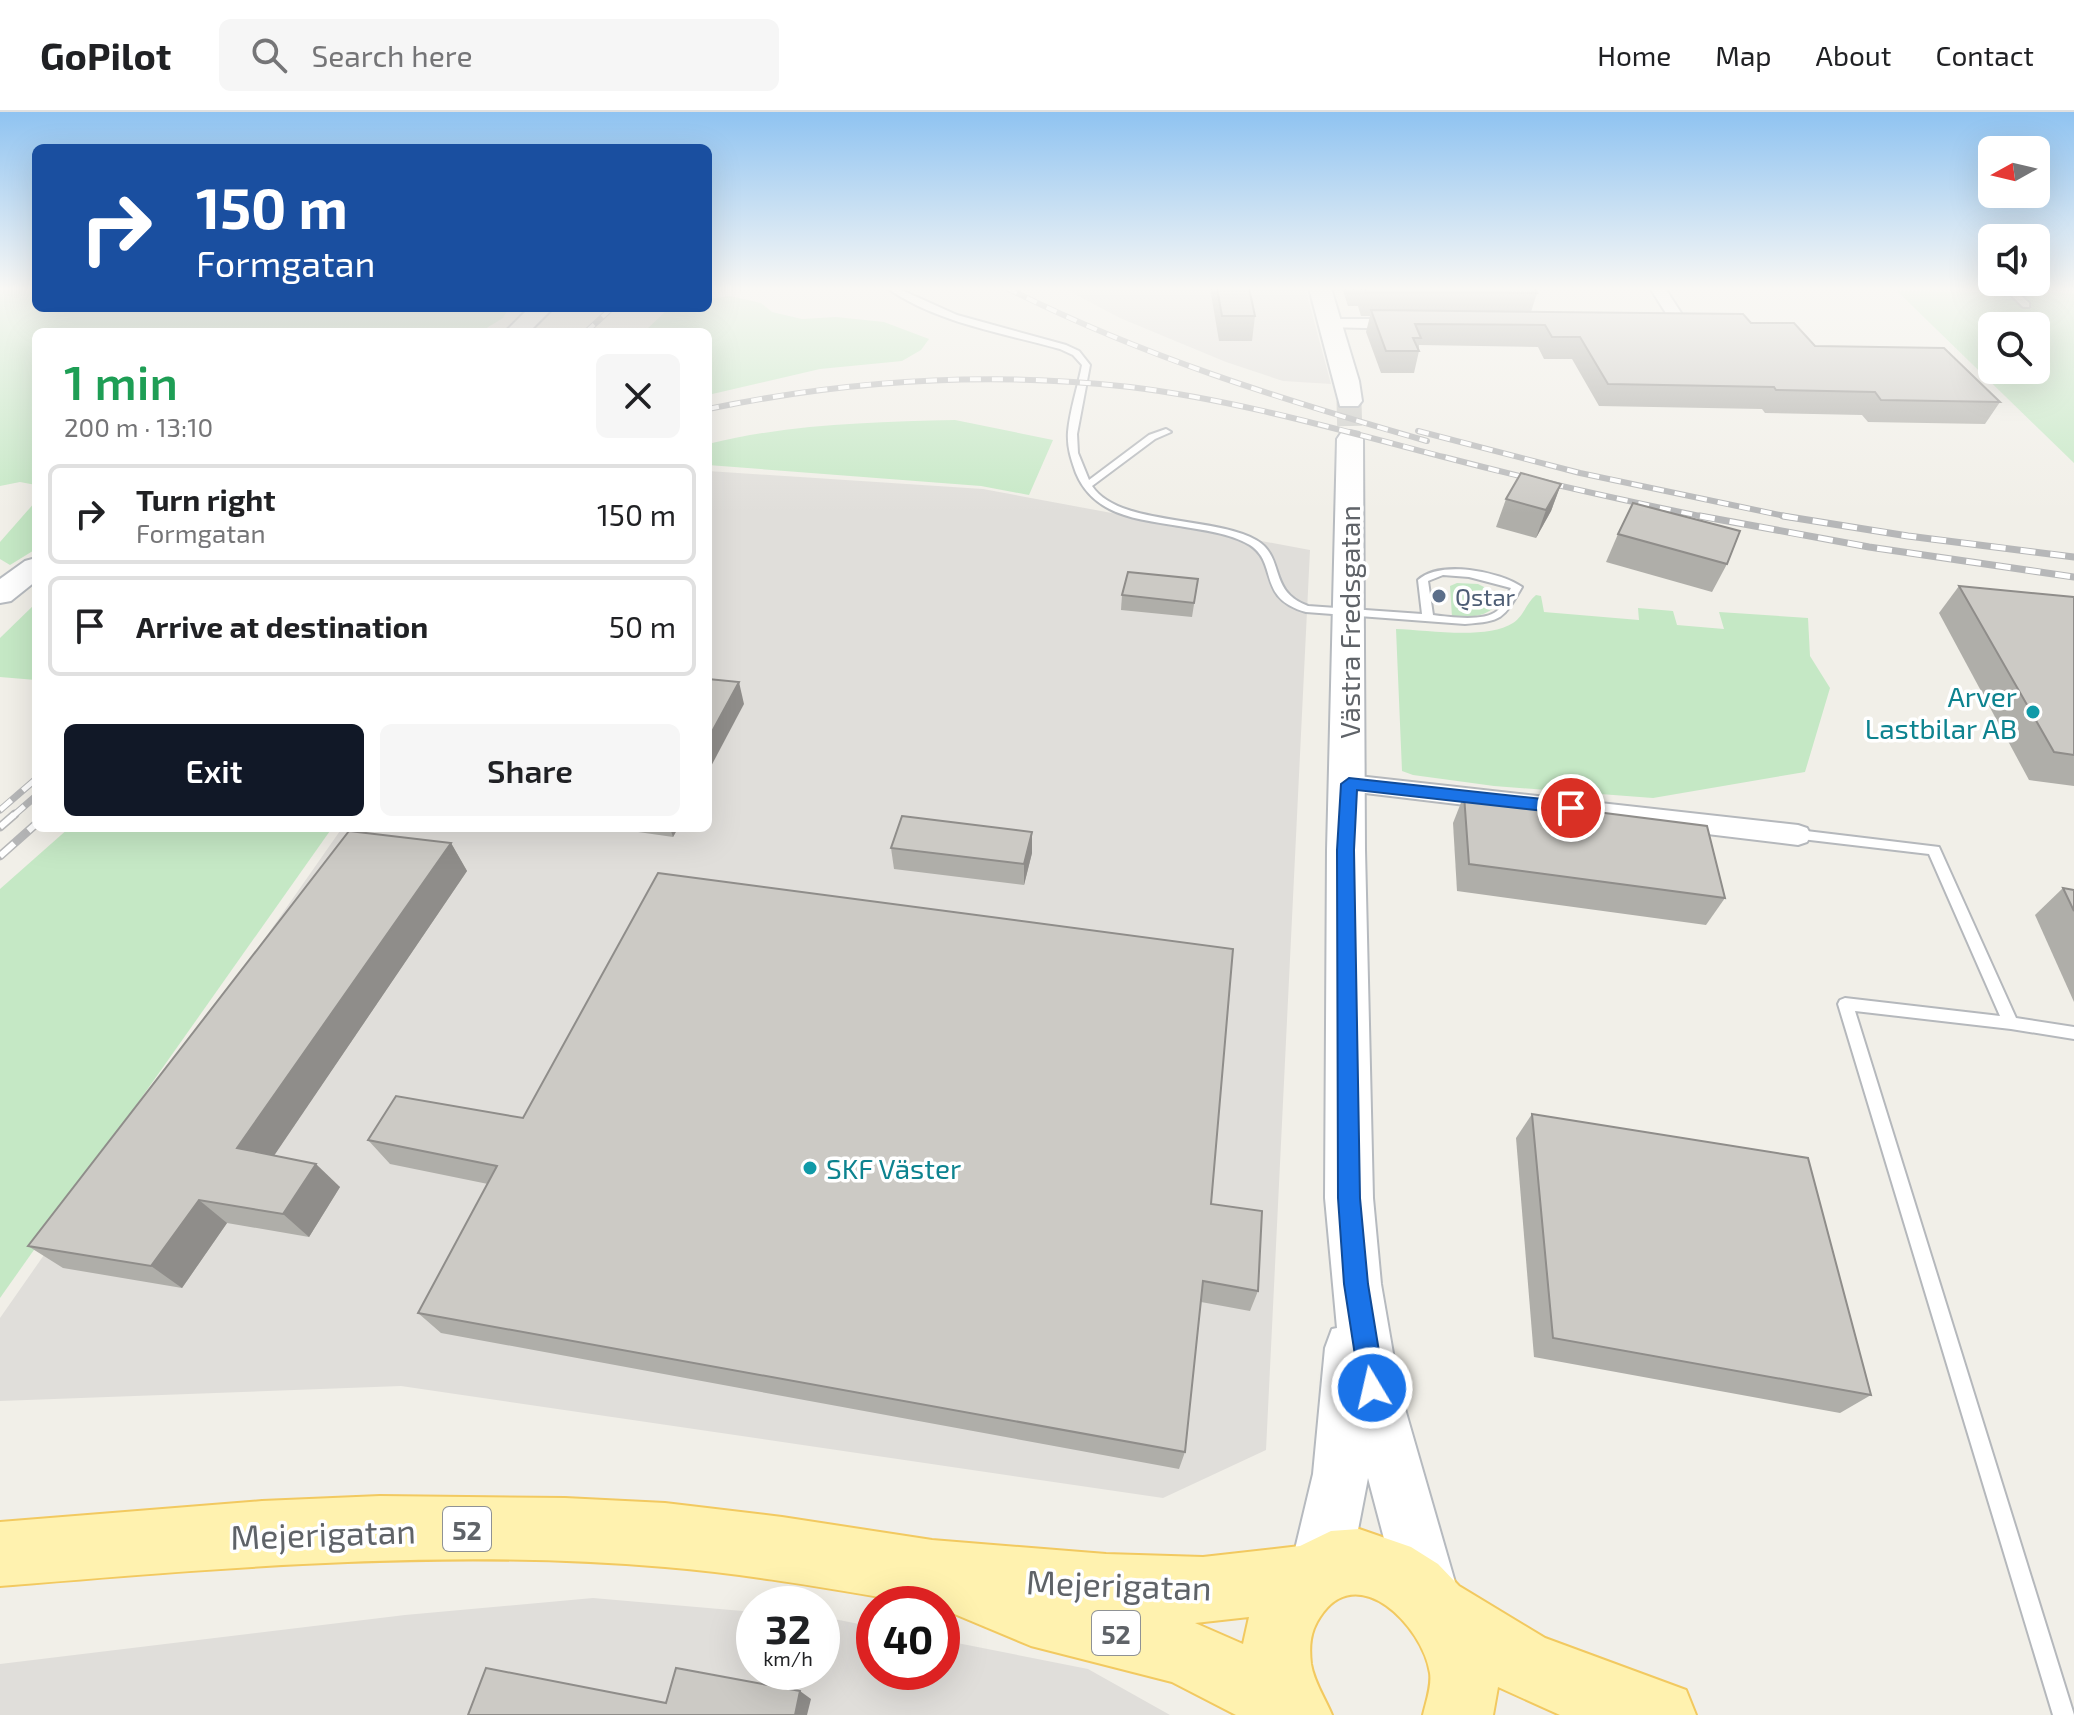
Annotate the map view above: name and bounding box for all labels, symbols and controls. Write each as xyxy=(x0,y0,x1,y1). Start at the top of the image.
search box xyxy=(219,19,779,91)
text: GoPilot xyxy=(40,32,171,78)
icon: search xyxy=(247,33,291,77)
text: Search here xyxy=(311,37,473,73)
text: Home xyxy=(1597,38,1671,72)
text: Map xyxy=(1715,38,1772,72)
text: About xyxy=(1816,38,1891,72)
text: Contact xyxy=(1935,38,2034,72)
north arrow xyxy=(1978,136,2050,208)
map controls xyxy=(1978,136,2050,384)
text: 150 m xyxy=(196,173,348,240)
icon: right xyxy=(64,176,168,280)
button: sound xyxy=(1978,224,2050,296)
text: Formgatan xyxy=(196,241,375,284)
button: search xyxy=(1978,312,2050,384)
text: 1 min xyxy=(64,352,178,410)
button: close xyxy=(596,354,680,438)
text: 200 m · 13:10 xyxy=(64,411,213,442)
text: Turn right xyxy=(136,481,276,517)
icon: right xyxy=(68,492,112,536)
text: 150 m xyxy=(597,496,676,532)
street label: Västra Fredsgatan xyxy=(1332,505,1366,739)
text: Formgatan xyxy=(136,517,266,548)
place label: Qstar xyxy=(1455,582,1516,611)
marker: Qstar xyxy=(1430,587,1448,605)
icon: arrive xyxy=(68,604,112,648)
text: Arrive at destination xyxy=(136,608,428,644)
text: 50 m xyxy=(609,608,676,644)
place label: Arver Lastbilar AB xyxy=(1865,679,2017,745)
marker: Arver Lastbilar AB xyxy=(2024,703,2042,721)
button: Exit xyxy=(64,724,364,816)
button: Share xyxy=(380,724,680,816)
pin xyxy=(1537,774,1605,842)
icon: arrive xyxy=(1549,786,1593,830)
place label: SKF Väster xyxy=(826,1151,961,1185)
marker: SKF Väster xyxy=(801,1159,819,1177)
position arrow xyxy=(1330,1346,1414,1430)
road number: 52 xyxy=(443,1507,491,1551)
street label: Mejerigatan xyxy=(229,1509,417,1557)
street label: Mejerigatan xyxy=(1025,1560,1213,1608)
speed limit sign: 40 xyxy=(856,1586,960,1690)
text: 32 xyxy=(765,1604,811,1652)
road number: 52 xyxy=(1092,1611,1140,1655)
text: km/h xyxy=(763,1646,813,1670)

